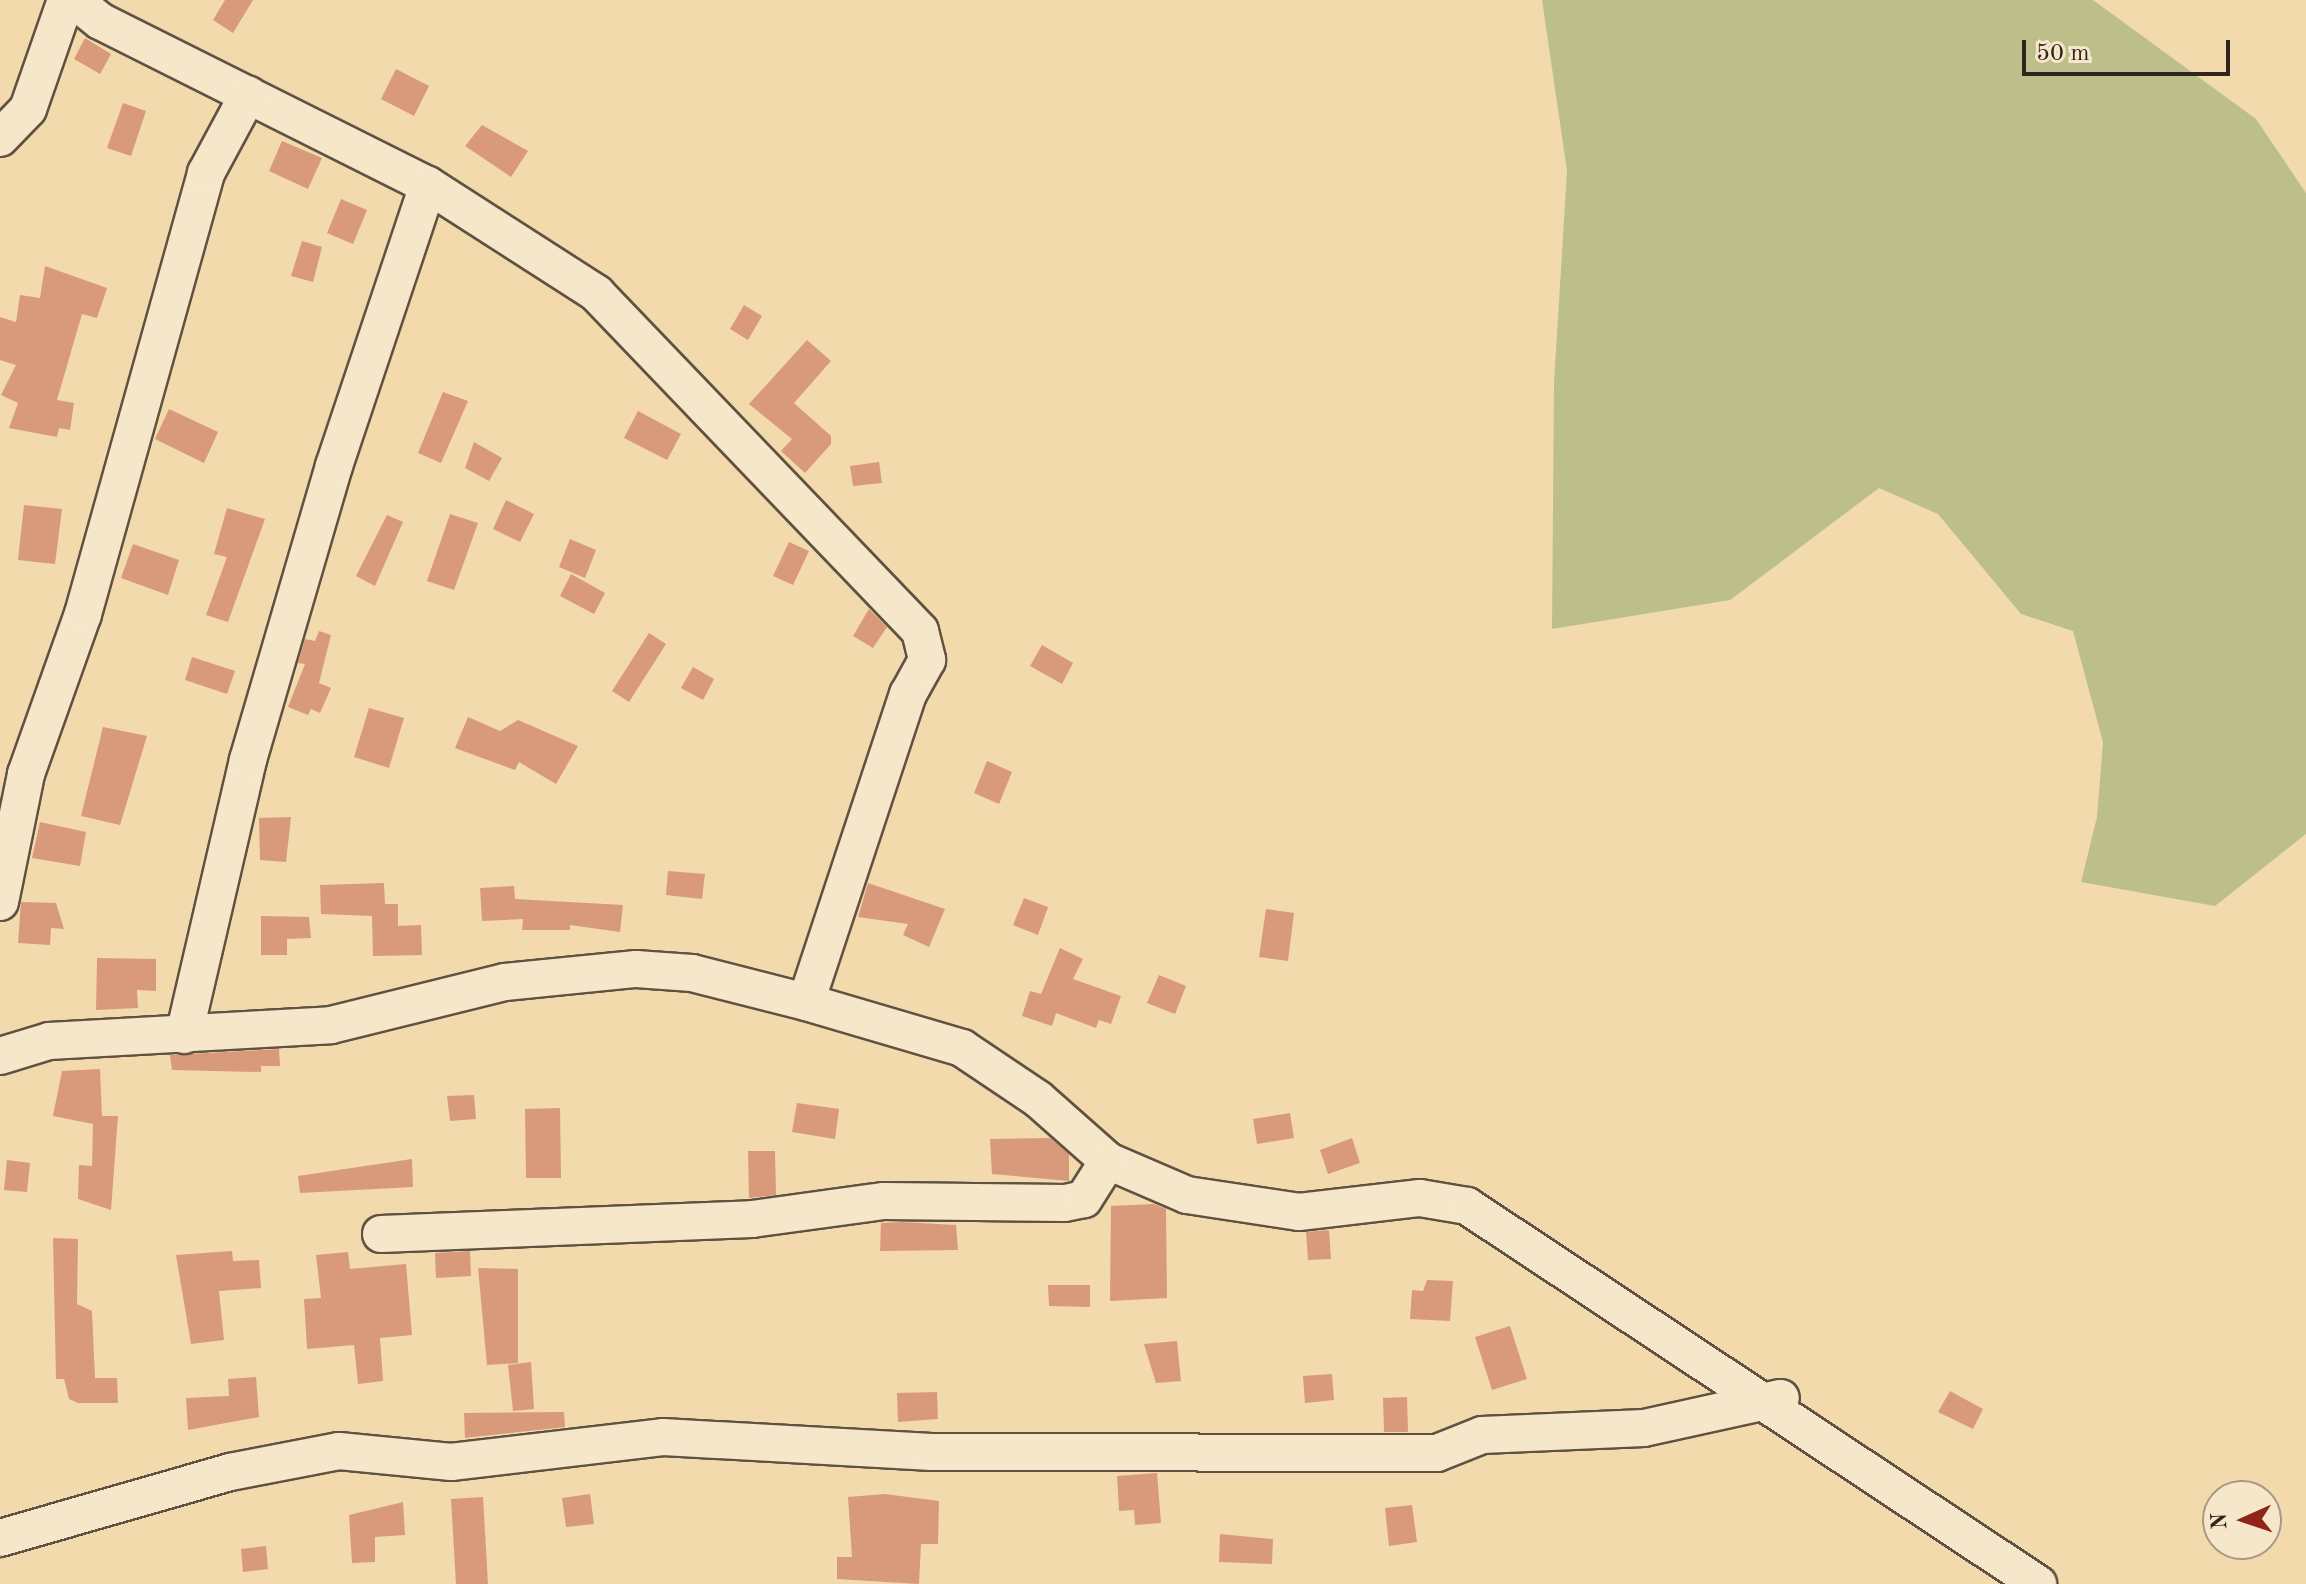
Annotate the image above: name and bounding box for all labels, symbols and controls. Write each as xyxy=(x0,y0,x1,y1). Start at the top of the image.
scale bar xyxy=(2026,24,2234,74)
text: 50 m xyxy=(2036,42,2090,66)
north arrow xyxy=(2202,1480,2282,1560)
text: N xyxy=(2209,1512,2231,1530)

